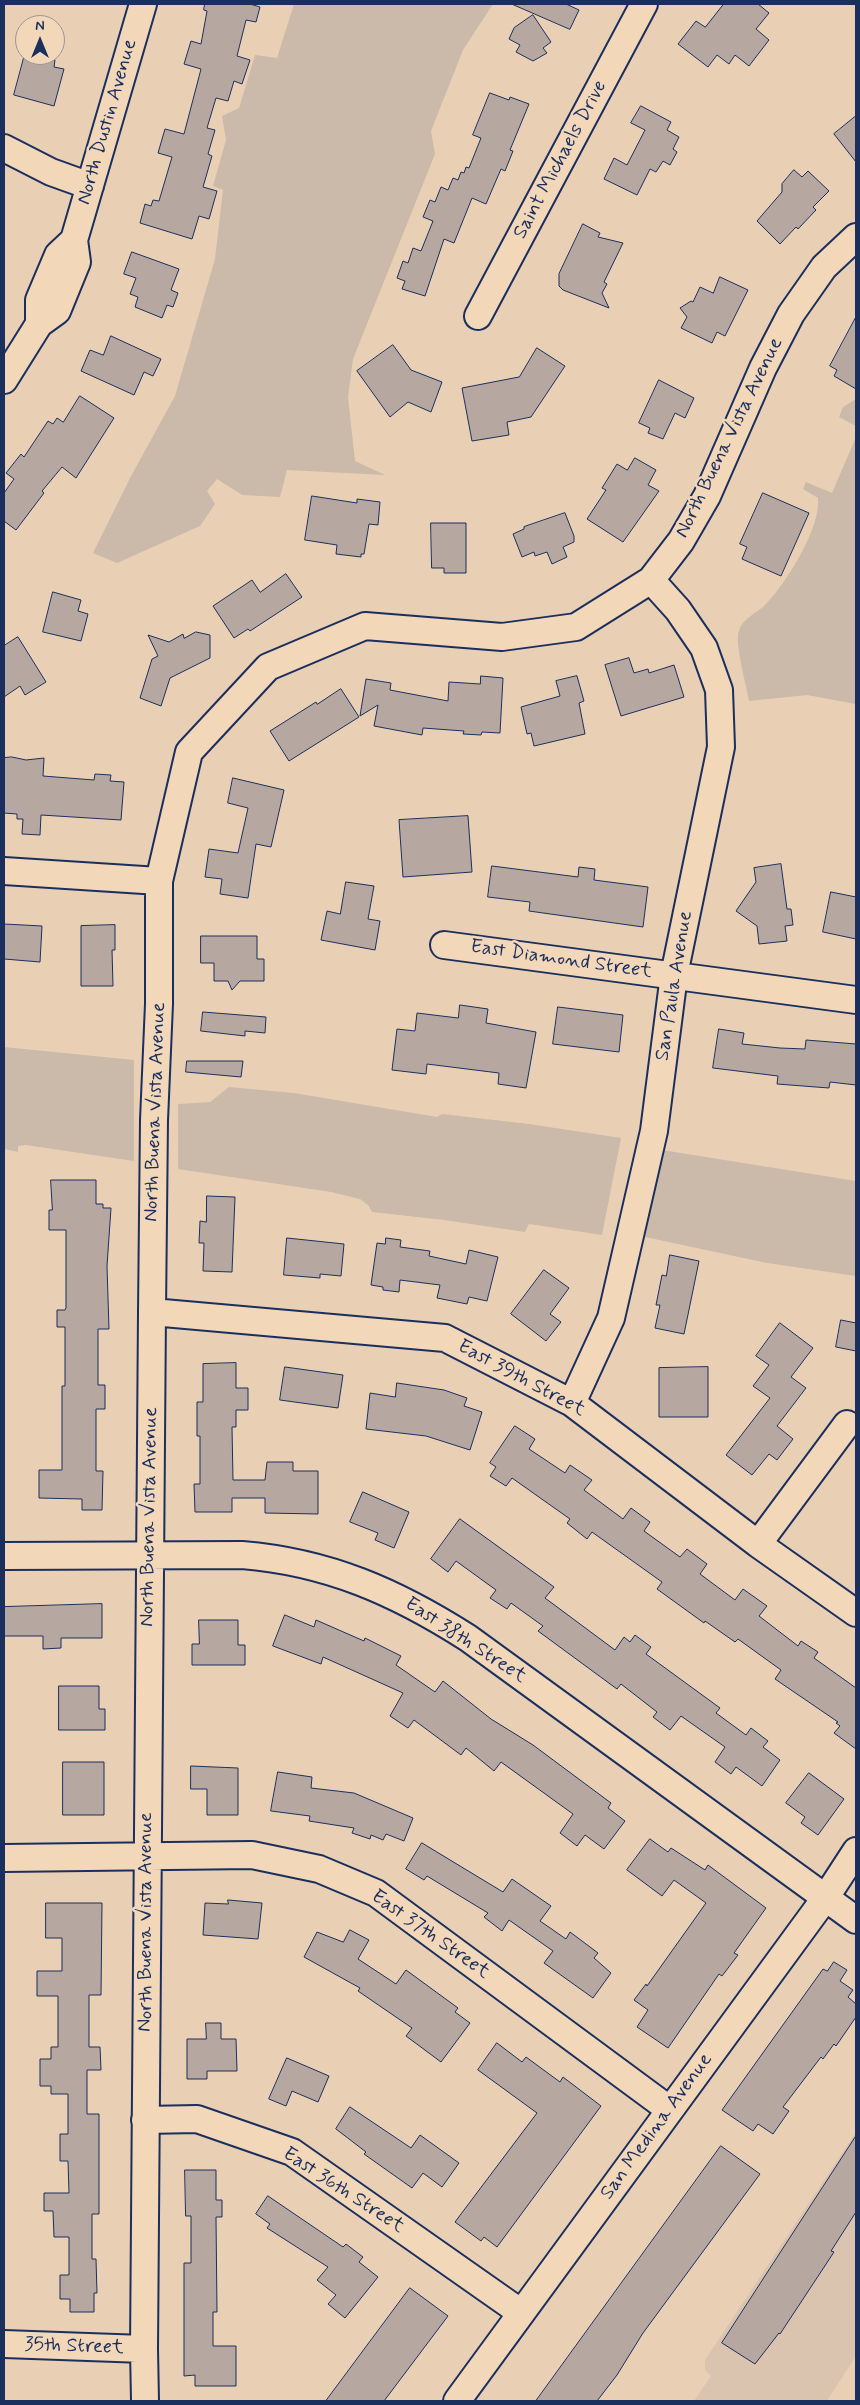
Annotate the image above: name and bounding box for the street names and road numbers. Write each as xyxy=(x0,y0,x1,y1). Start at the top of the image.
street label: North Dustin Avenue xyxy=(73,36,143,208)
street label: Saint Michaels Drive xyxy=(509,77,613,243)
street label: North Buena Vista Avenue xyxy=(671,334,789,542)
street label: San Paula Avenue xyxy=(651,909,699,1063)
street label: East Diamond Street xyxy=(469,935,653,985)
street label: North Buena Vista Avenue xyxy=(140,1002,172,1222)
street label: East 39th Street xyxy=(453,1335,589,1423)
street label: North Buena Vista Avenue xyxy=(136,1407,164,1627)
street label: East 38th Street xyxy=(400,1593,530,1689)
street label: North Buena Vista Avenue xyxy=(135,1812,159,2032)
street label: East 37th Street xyxy=(366,1885,494,1985)
street label: San Medina Avenue xyxy=(596,2049,718,2205)
street label: East 36th Street xyxy=(278,2143,408,2239)
street label: 35th Street xyxy=(24,2333,124,2361)

